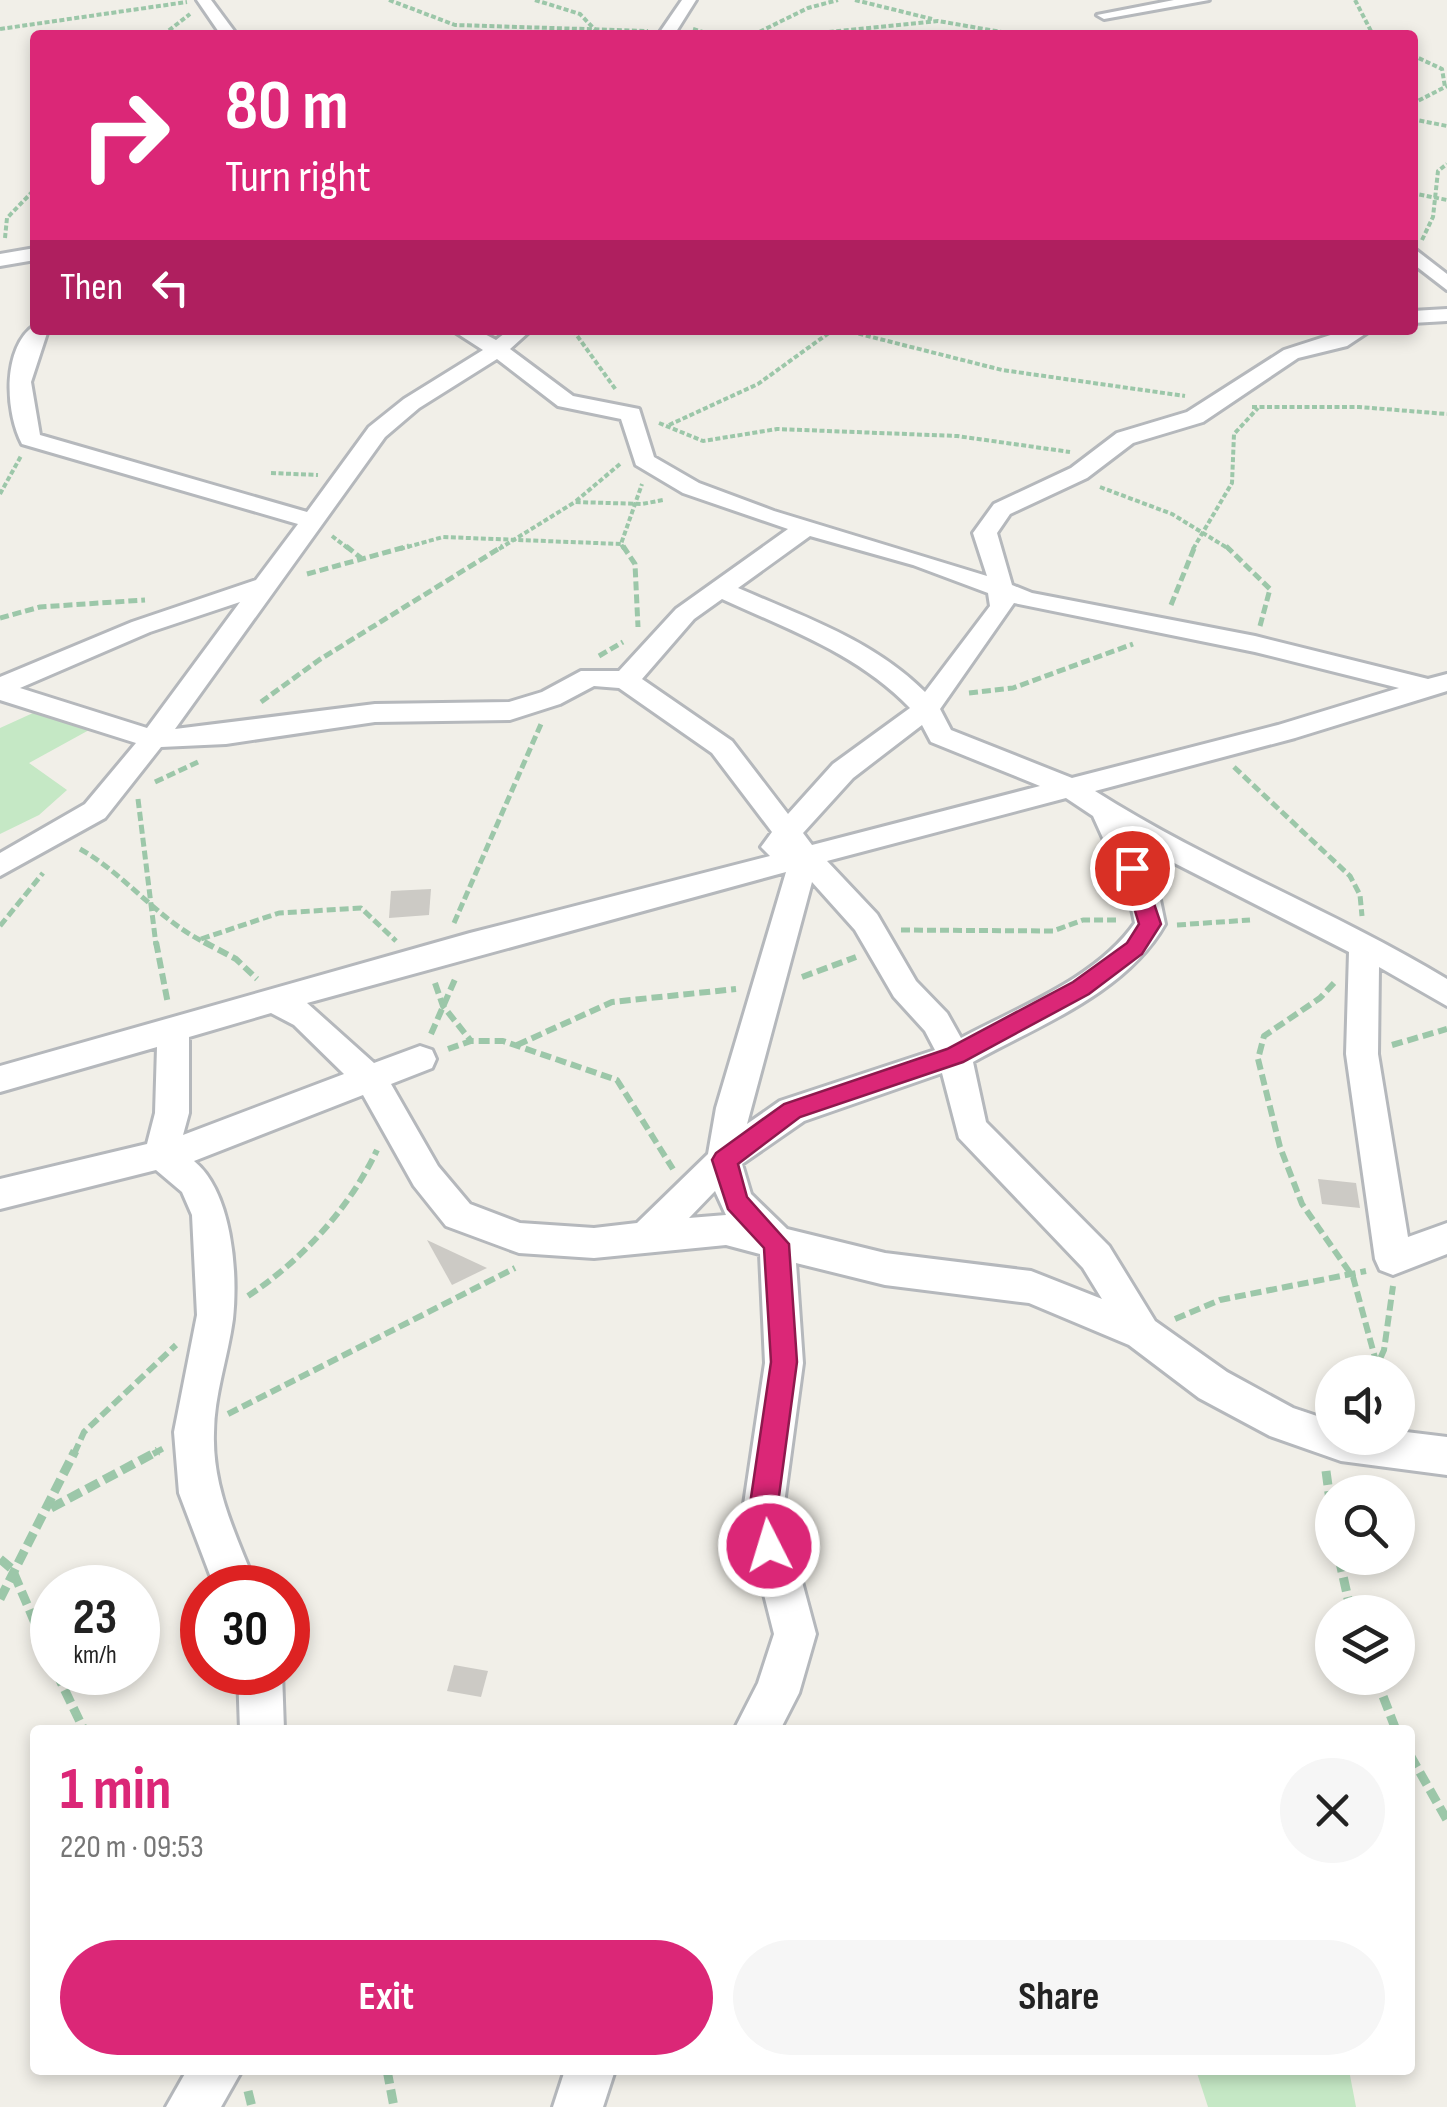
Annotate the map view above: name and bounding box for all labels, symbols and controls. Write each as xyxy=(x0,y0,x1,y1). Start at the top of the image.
text: 80 m xyxy=(225,65,349,149)
icon: right xyxy=(60,70,190,200)
text: Turn right xyxy=(225,150,371,205)
icon: left xyxy=(143,260,198,315)
text: Then xyxy=(60,265,123,310)
pin xyxy=(1090,826,1175,911)
icon: arrive xyxy=(1105,841,1160,896)
map controls xyxy=(1315,1355,1415,1695)
button: sound xyxy=(1315,1355,1415,1455)
button: search xyxy=(1315,1475,1415,1575)
position arrow xyxy=(717,1494,821,1598)
speed limit sign: 30 xyxy=(180,1565,310,1695)
text: 23 xyxy=(73,1588,117,1648)
button: layers xyxy=(1315,1595,1415,1695)
text: km/h xyxy=(73,1640,117,1671)
text: 1 min xyxy=(60,1754,172,1826)
button: close xyxy=(1280,1758,1385,1863)
text: 220 m · 09:53 xyxy=(60,1828,204,1867)
button: Exit xyxy=(60,1940,713,2055)
button: Share xyxy=(733,1940,1385,2055)

